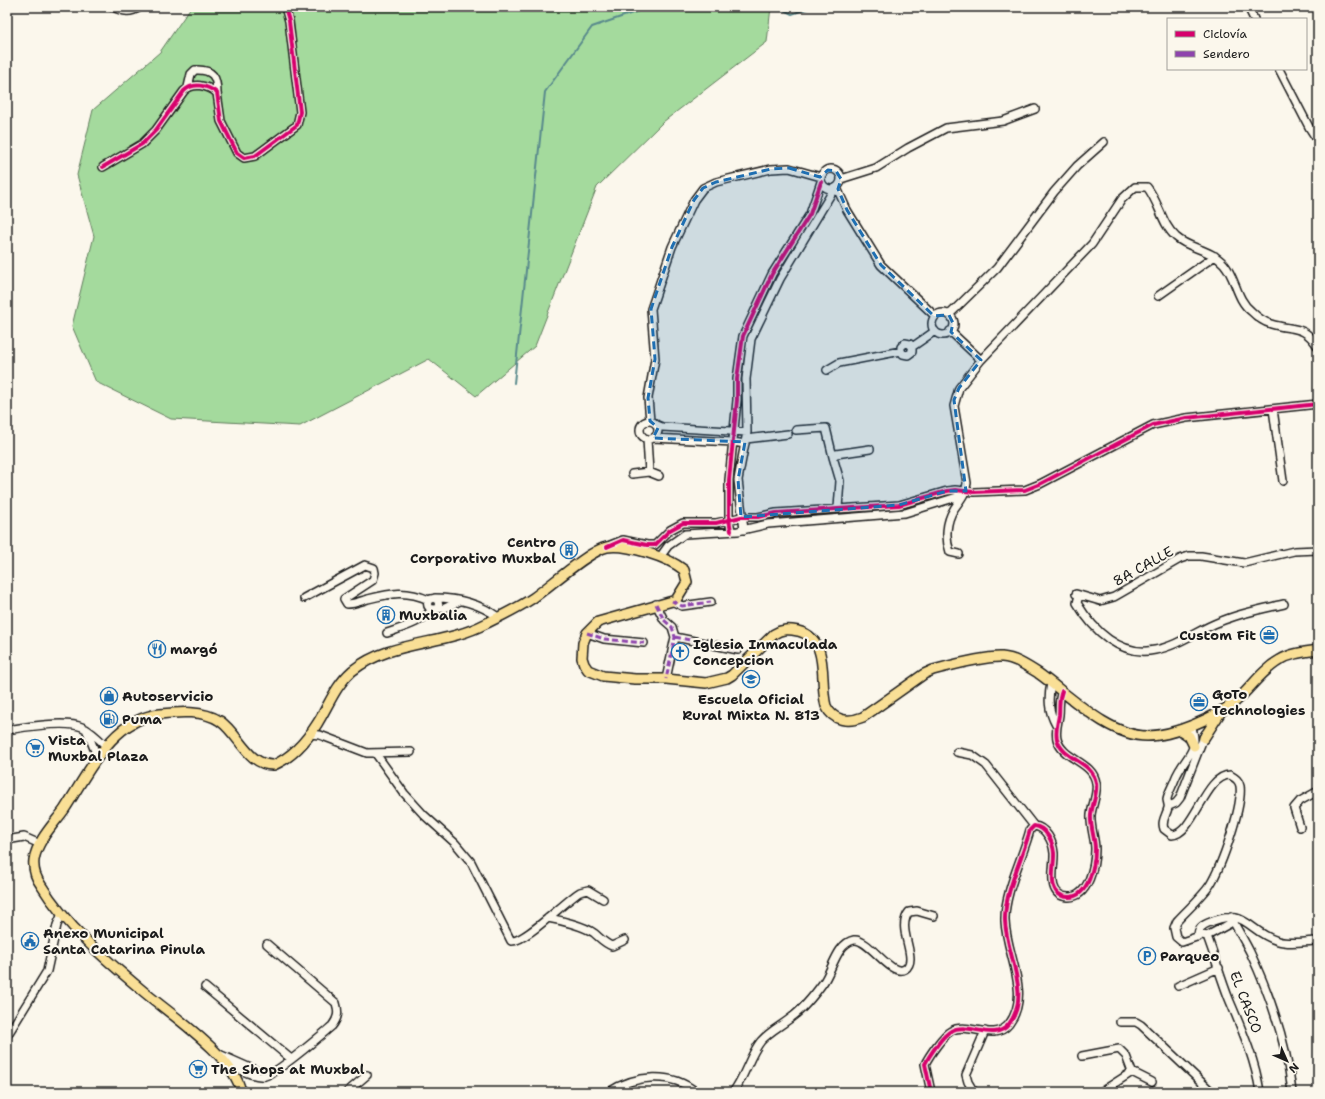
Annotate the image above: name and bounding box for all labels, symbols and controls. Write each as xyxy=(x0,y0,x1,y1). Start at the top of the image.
legend xyxy=(1167,18,1307,70)
text: Ciclovía xyxy=(1203,26,1247,42)
text: Sendero xyxy=(1203,46,1250,62)
place label: Centro Corporativo Muxbal xyxy=(410,533,556,567)
building icon: Centro Corporativo Muxbal xyxy=(559,540,579,560)
street label: 8A CALLE xyxy=(1110,542,1177,590)
building icon: Muxbalia xyxy=(376,605,396,625)
place label: Muxbalia xyxy=(399,606,467,624)
office icon: Custom Fit xyxy=(1259,625,1279,645)
place label: Custom Fit xyxy=(1179,626,1256,644)
place label: Iglesia Inmaculada Concepcion xyxy=(693,635,838,669)
restaurant icon: margó xyxy=(147,639,167,659)
place label: margó xyxy=(170,640,218,658)
church icon: Iglesia Inmaculada Concepcion xyxy=(670,642,690,662)
school or university icon: Escuela Oficial Rural Mixta N. 813 xyxy=(741,669,761,689)
place label: GoTo Technologies xyxy=(1212,685,1305,719)
shop icon: Autoservicio xyxy=(99,686,119,706)
place label: Autoservicio xyxy=(122,687,213,705)
place label: Escuela Oficial Rural Mixta N. 813 xyxy=(682,690,820,724)
office icon: GoTo Technologies xyxy=(1189,692,1209,712)
fuel station icon: Puma xyxy=(99,709,119,729)
place label: Puma xyxy=(122,710,162,728)
place label: Vista Muxbal Plaza xyxy=(48,731,149,765)
supermarket icon: Vista Muxbal Plaza xyxy=(25,738,45,758)
place label: Anexo Municipal Santa Catarina Pinula xyxy=(43,924,205,958)
public building icon: Anexo Municipal Santa Catarina Pinula xyxy=(20,931,40,951)
parking icon: Parqueo xyxy=(1137,946,1157,966)
place label: Parqueo xyxy=(1160,947,1219,965)
street label: EL CASCO xyxy=(1226,968,1266,1036)
north arrow xyxy=(1267,1041,1307,1081)
supermarket icon: The Shops at Muxbal xyxy=(188,1059,208,1079)
text: N xyxy=(1285,1059,1302,1076)
place label: The Shops at Muxbal xyxy=(211,1060,365,1078)

